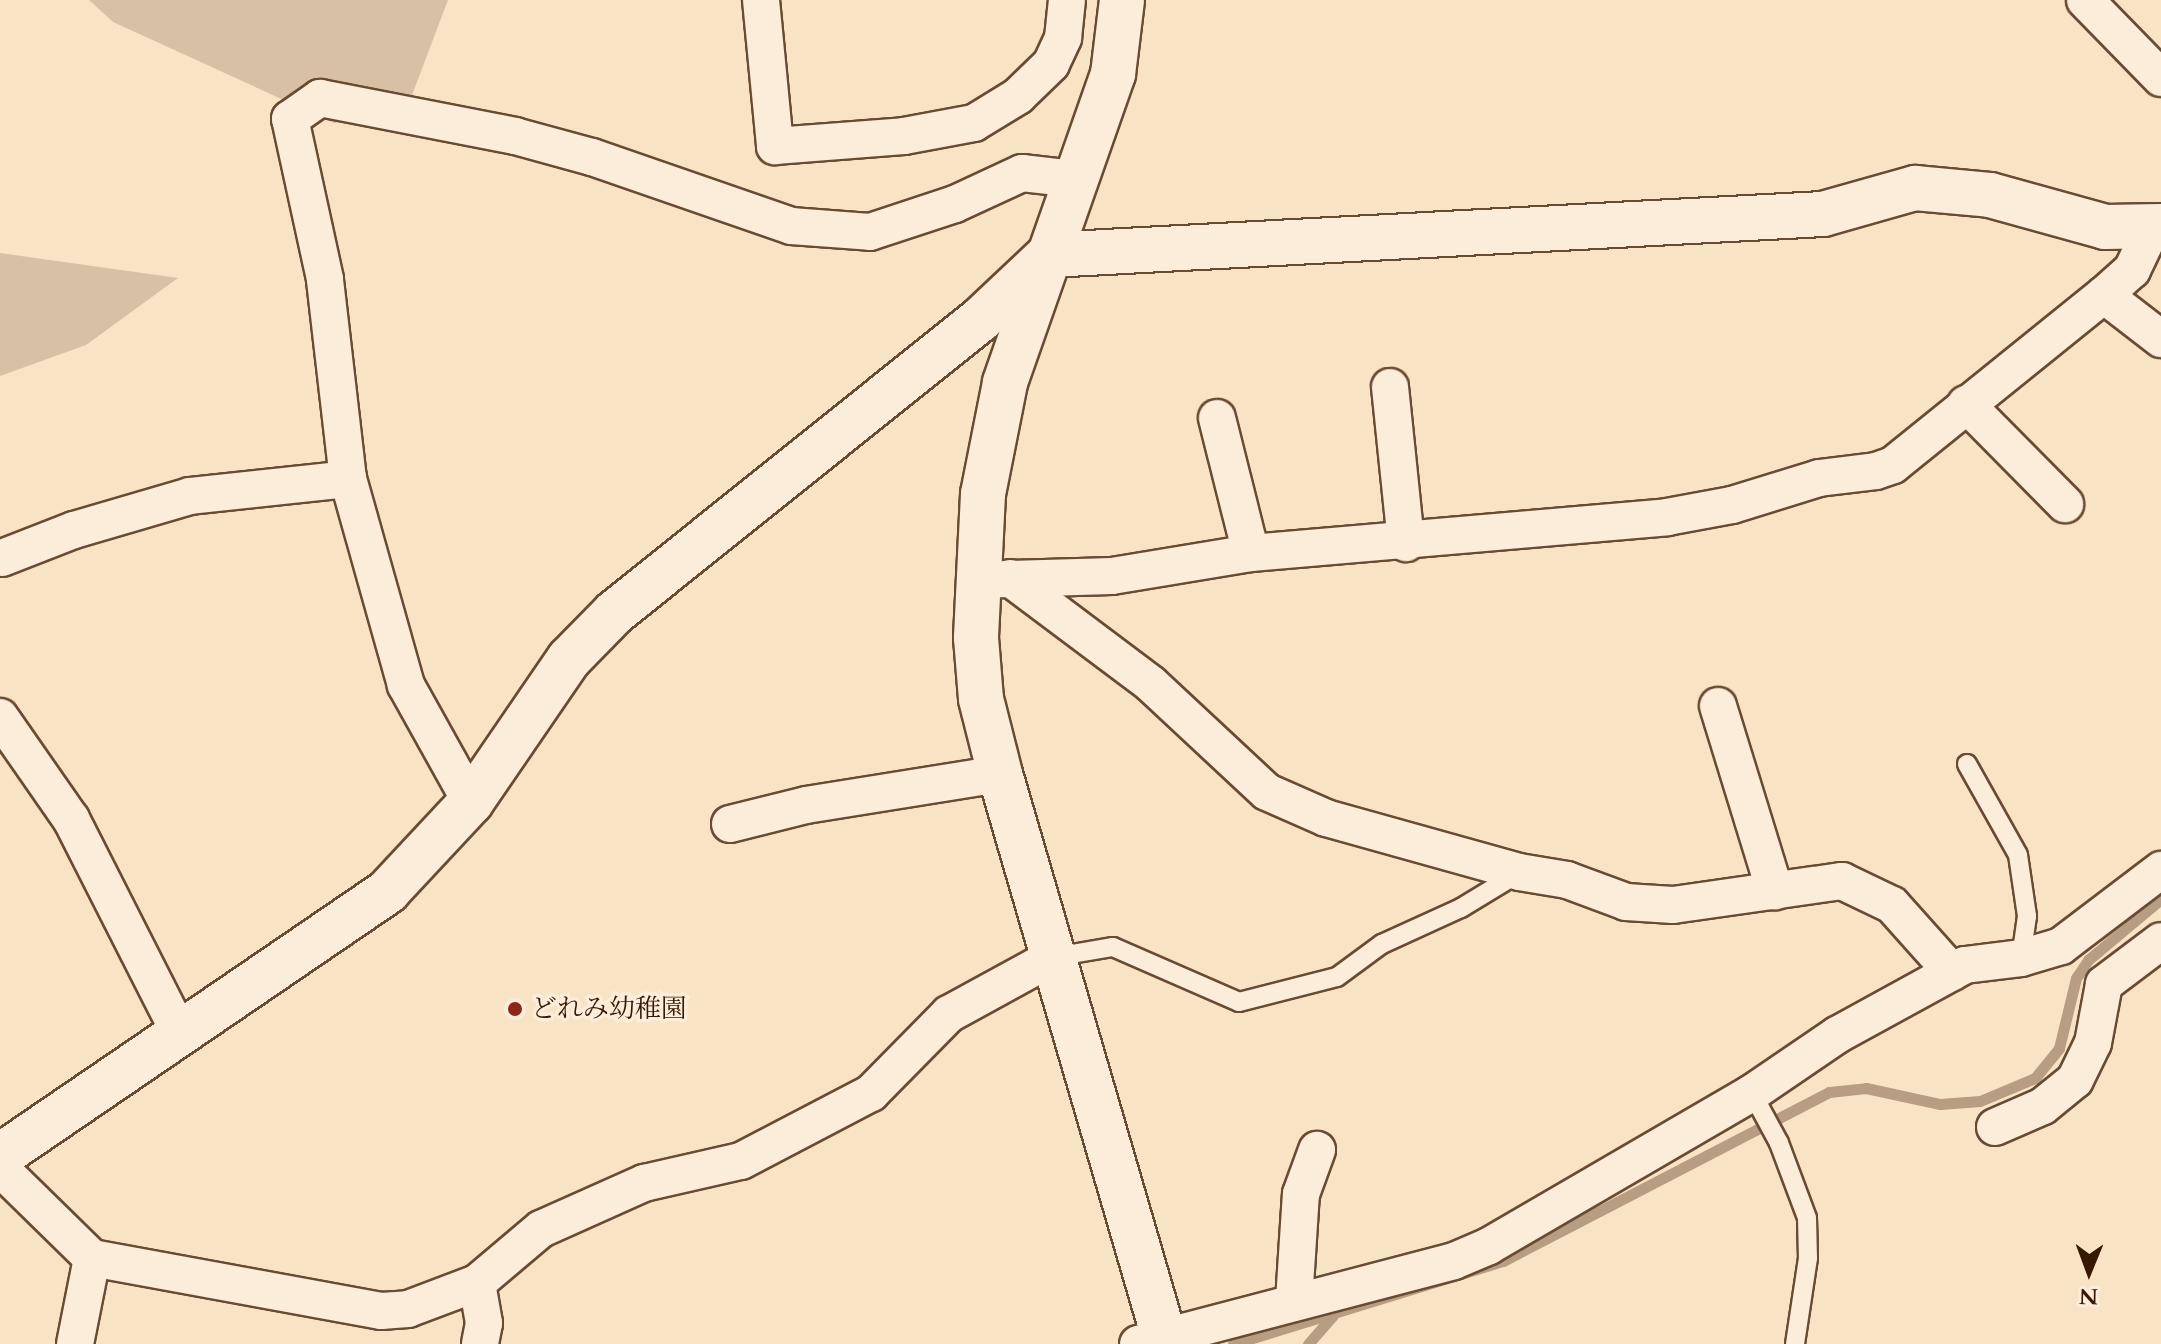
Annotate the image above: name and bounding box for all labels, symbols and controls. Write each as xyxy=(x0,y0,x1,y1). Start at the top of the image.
place label: どれみ幼稚園 xyxy=(531,993,687,1025)
marker: どれみ幼稚園 xyxy=(506,1000,524,1018)
north arrow xyxy=(2049,1232,2129,1312)
text: N xyxy=(2079,1281,2098,1311)

